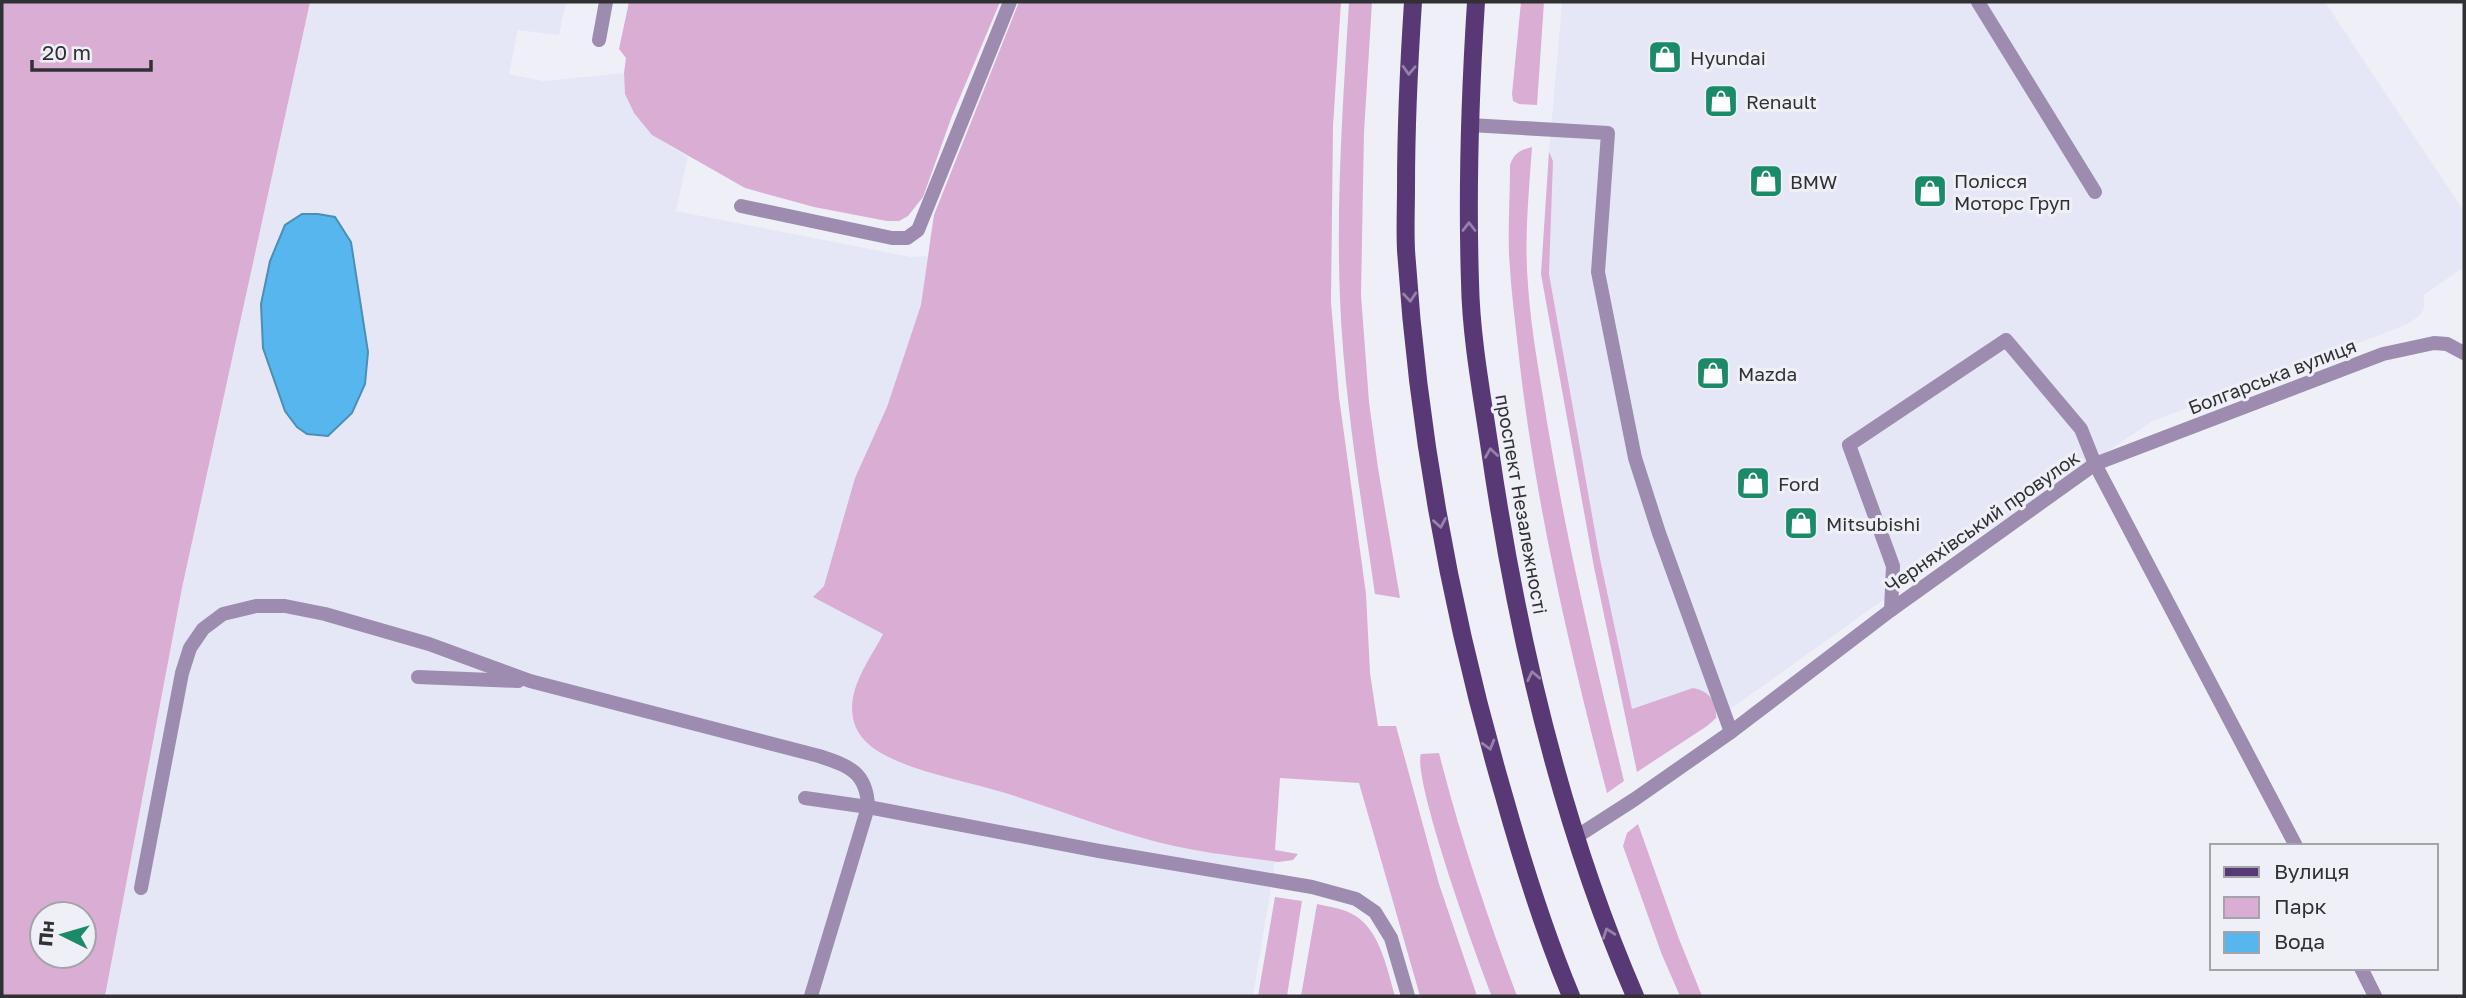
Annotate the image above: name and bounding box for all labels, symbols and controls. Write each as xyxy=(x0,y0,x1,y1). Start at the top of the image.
scale bar xyxy=(32,28,150,72)
shop icon: Hyundai xyxy=(1646,38,1684,76)
text: 20 m xyxy=(42,39,91,65)
place label: Hyundai xyxy=(1690,46,1766,69)
one-way arrow xyxy=(1401,65,1416,76)
shop icon: Renault xyxy=(1702,82,1740,120)
place label: Renault xyxy=(1746,90,1817,113)
shop icon: BMW xyxy=(1747,162,1785,200)
place label: Полісся Моторс Груп xyxy=(1954,169,2071,214)
place label: BMW xyxy=(1790,170,1837,193)
shop icon: Полісся Моторс Груп xyxy=(1911,172,1949,210)
one-way arrow xyxy=(1461,221,1477,231)
one-way arrow xyxy=(1402,292,1417,303)
street label: Болгарська вулиця xyxy=(2185,333,2359,419)
shop icon: Mazda xyxy=(1694,354,1732,392)
place label: Mazda xyxy=(1738,362,1797,385)
street label: проспект Незалежності xyxy=(1491,392,1553,616)
street label: Черняхівський провулок xyxy=(1880,445,2084,597)
one-way arrow xyxy=(1483,447,1498,459)
shop icon: Ford xyxy=(1734,464,1772,502)
place label: Ford xyxy=(1778,472,1819,495)
shop icon: Mitsubishi xyxy=(1782,504,1820,542)
place label: Mitsubishi xyxy=(1826,512,1920,535)
one-way arrow xyxy=(1432,517,1447,528)
one-way arrow xyxy=(1526,670,1541,682)
one-way arrow xyxy=(1480,738,1495,750)
legend xyxy=(2210,844,2438,970)
text: Вулиця xyxy=(2274,858,2350,884)
text: Парк xyxy=(2274,893,2327,919)
north arrow xyxy=(28,900,98,970)
text: Пн xyxy=(33,920,58,947)
one-way arrow xyxy=(1602,928,1616,940)
text: Вода xyxy=(2274,928,2325,954)

